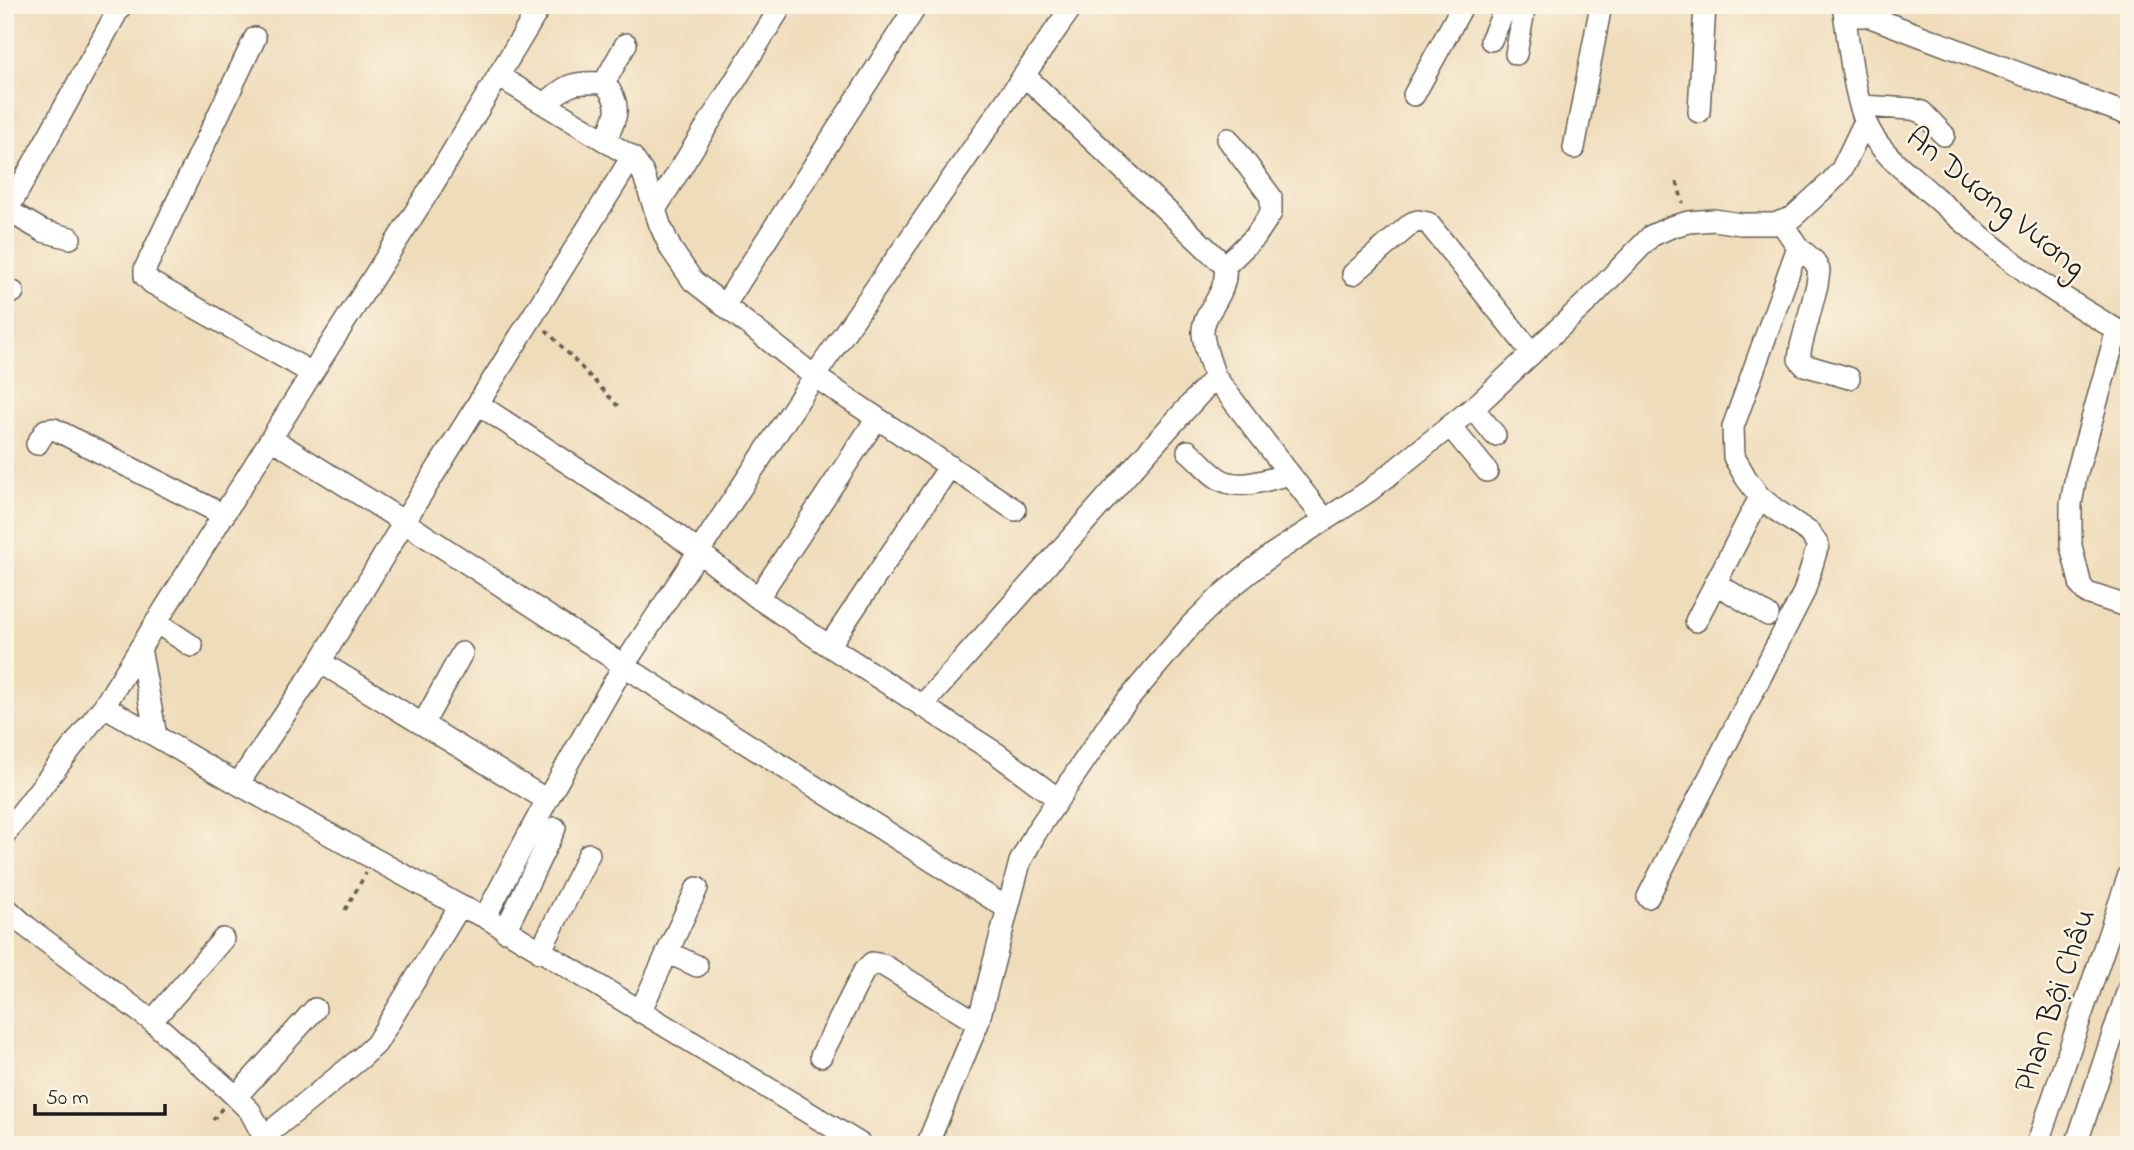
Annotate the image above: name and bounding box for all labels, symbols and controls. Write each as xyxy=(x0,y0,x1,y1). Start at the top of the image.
street label: An Dương Vương xyxy=(1894,116,2095,291)
street label: Phan Bội Châu xyxy=(2003,903,2110,1100)
scale bar xyxy=(35,1073,164,1117)
text: 50 m xyxy=(46,1084,89,1114)

